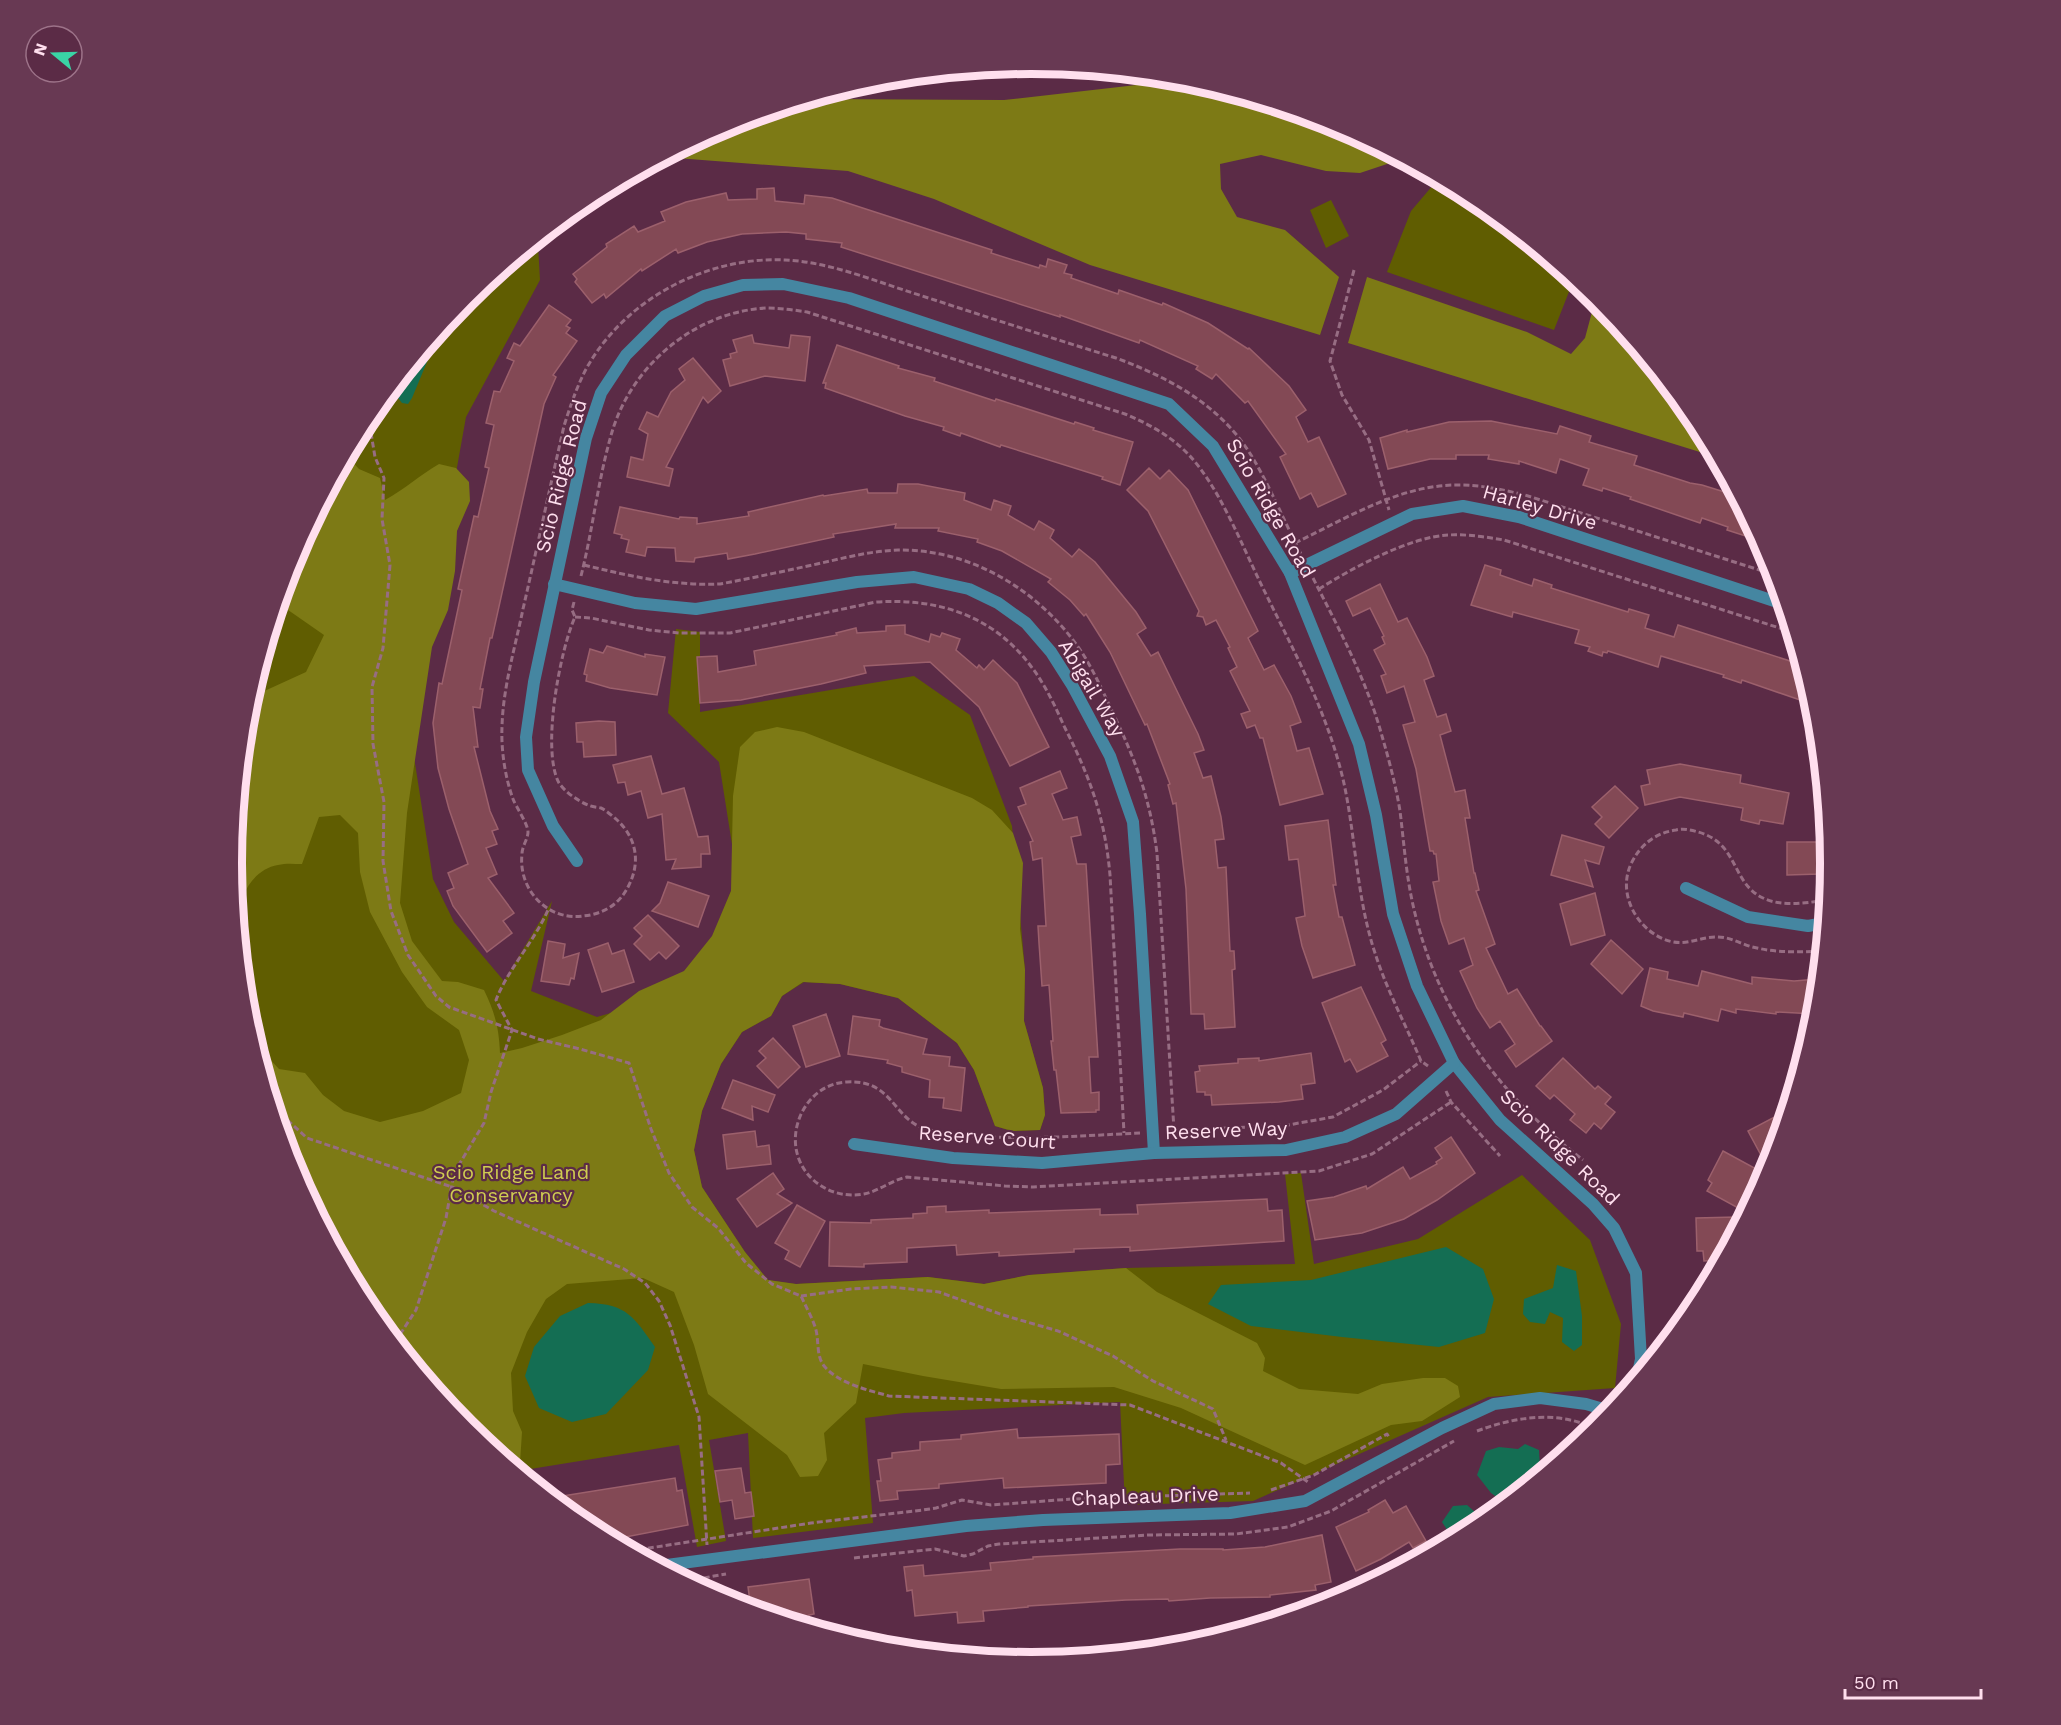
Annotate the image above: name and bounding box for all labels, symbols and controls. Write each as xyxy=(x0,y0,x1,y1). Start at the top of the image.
north arrow xyxy=(24,24,84,84)
text: N xyxy=(29,41,51,58)
street label: Scio Ridge Road xyxy=(530,397,592,555)
street label: Scio Ridge Road xyxy=(1221,434,1321,582)
street label: Harley Drive xyxy=(1480,479,1600,535)
street label: Abigail Way xyxy=(1053,635,1131,742)
street label: Scio Ridge Road xyxy=(1495,1084,1625,1210)
street label: Reserve Way xyxy=(1164,1116,1288,1144)
street label: Reserve Court xyxy=(918,1120,1057,1154)
park label: Scio Ridge Land Conservancy xyxy=(433,1160,589,1207)
street label: Chapleau Drive xyxy=(1071,1481,1219,1511)
scale bar xyxy=(1845,1662,1982,1700)
text: 50 m xyxy=(1854,1672,1899,1693)

